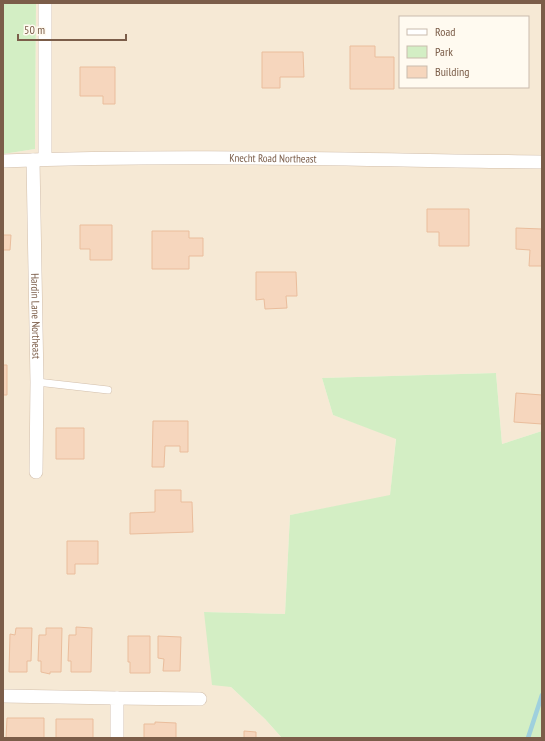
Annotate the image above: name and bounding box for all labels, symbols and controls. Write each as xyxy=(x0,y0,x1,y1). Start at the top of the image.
scale bar xyxy=(18,16,126,42)
legend xyxy=(399,16,529,88)
text: 50 m xyxy=(24,22,45,37)
text: Road xyxy=(435,24,455,39)
text: Park xyxy=(435,44,453,59)
text: Building xyxy=(435,64,470,79)
street label: Knecht Road Northeast xyxy=(229,151,317,166)
street label: Hardin Lane Northeast xyxy=(28,273,44,359)

